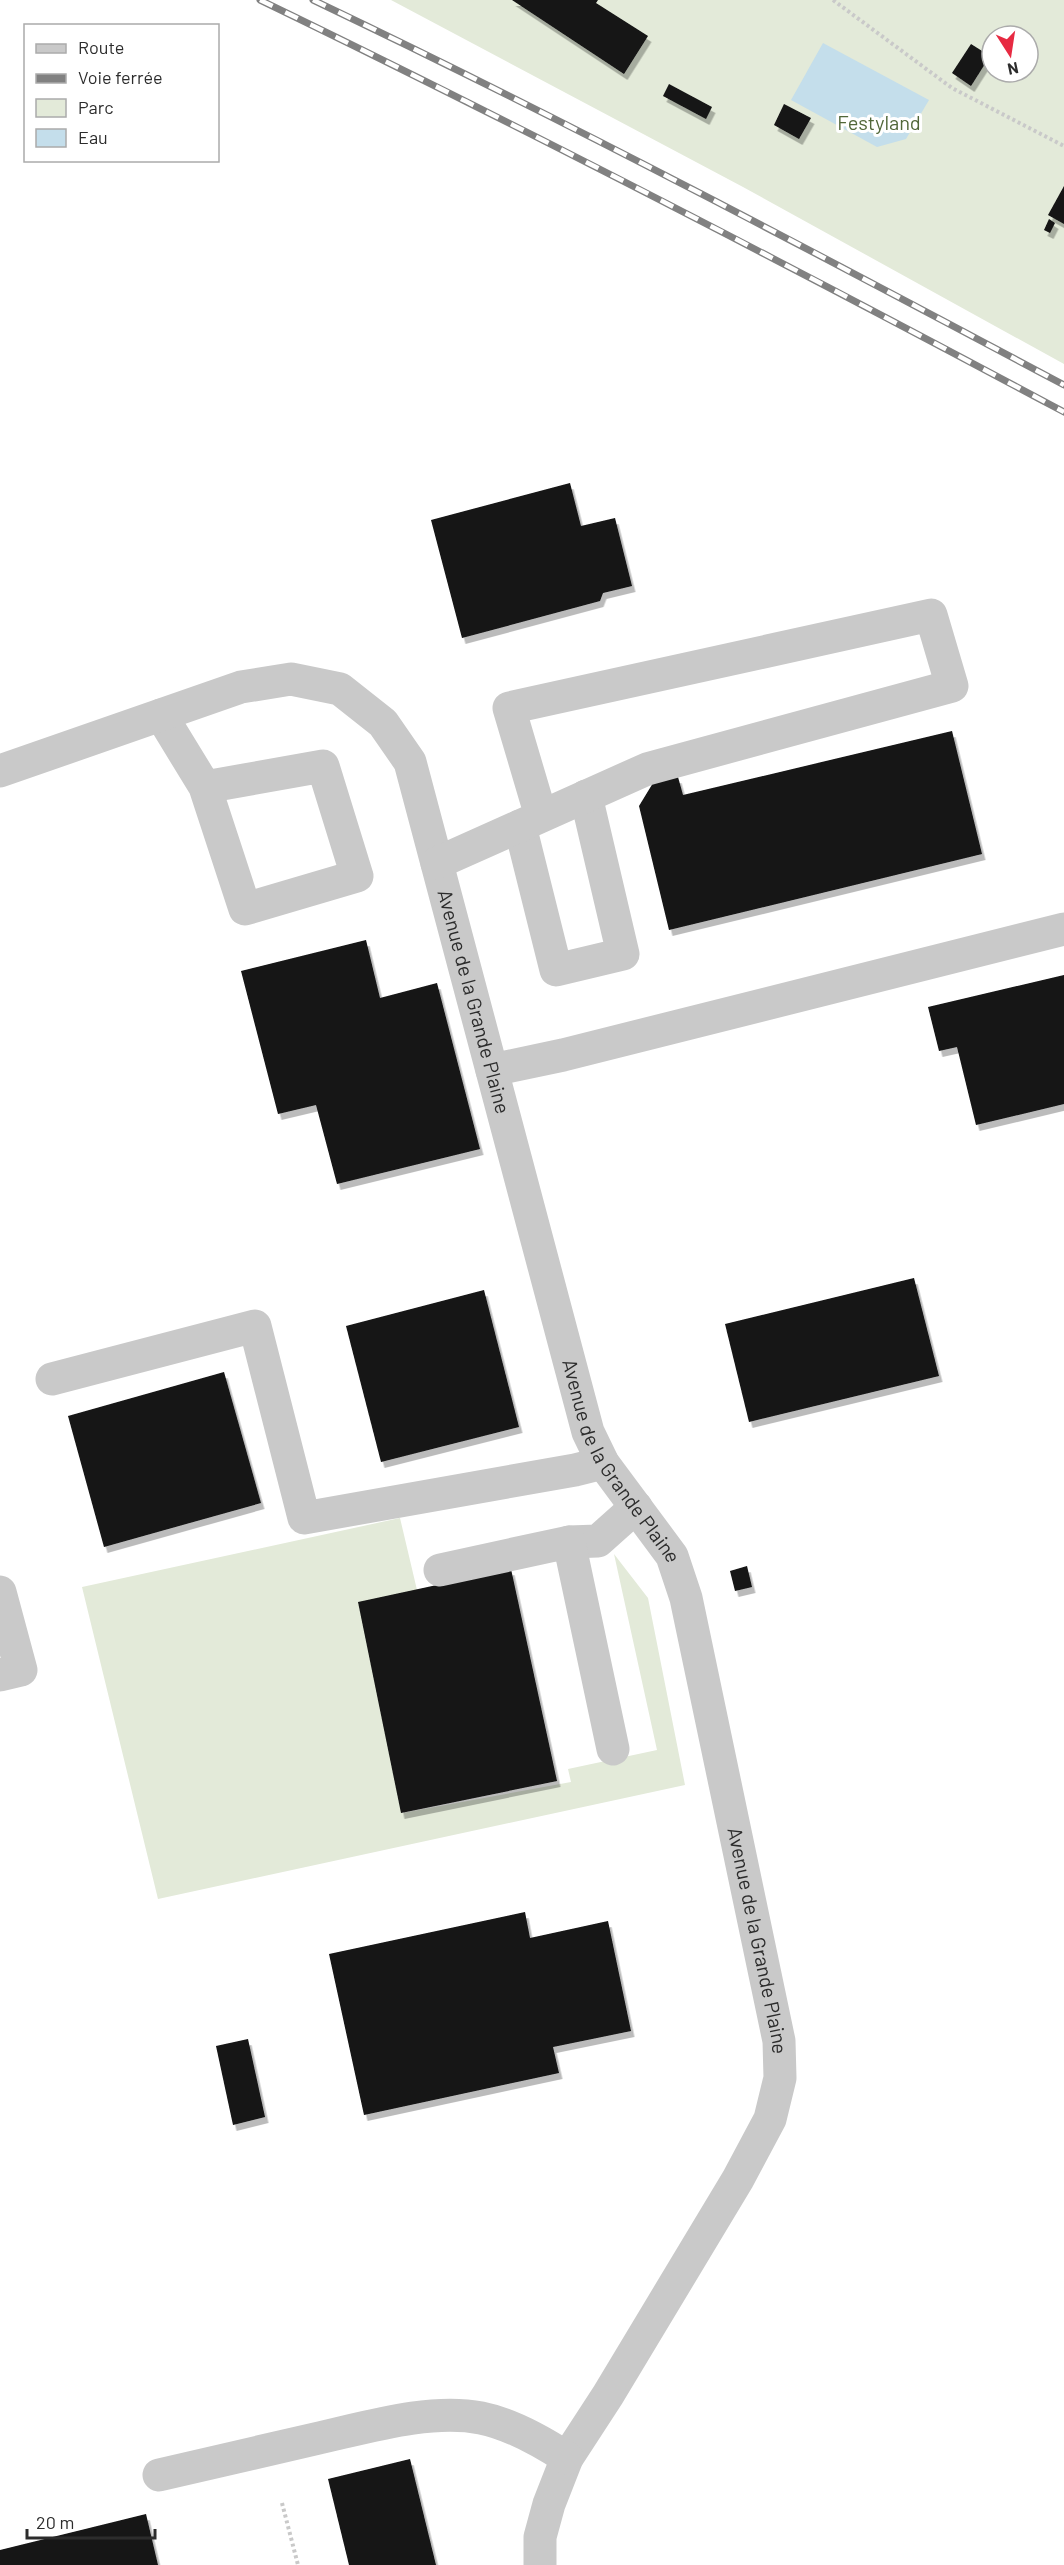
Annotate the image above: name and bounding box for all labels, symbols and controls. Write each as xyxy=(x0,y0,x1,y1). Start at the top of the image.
legend xyxy=(24,24,219,162)
north arrow xyxy=(980,24,1040,84)
text: Route xyxy=(78,36,124,58)
text: N xyxy=(1006,59,1020,80)
text: Voie ferrée xyxy=(78,66,163,88)
text: Parc xyxy=(78,96,114,118)
park label: Festyland xyxy=(837,110,921,134)
text: Eau xyxy=(78,126,108,148)
street label: Avenue de la Grande Plaine xyxy=(433,887,516,1116)
street label: Avenue de la Grande Plaine xyxy=(558,1356,686,1565)
street label: Avenue de la Grande Plaine xyxy=(723,1825,792,2054)
scale bar xyxy=(27,2502,154,2540)
text: 20 m xyxy=(36,2511,74,2533)

